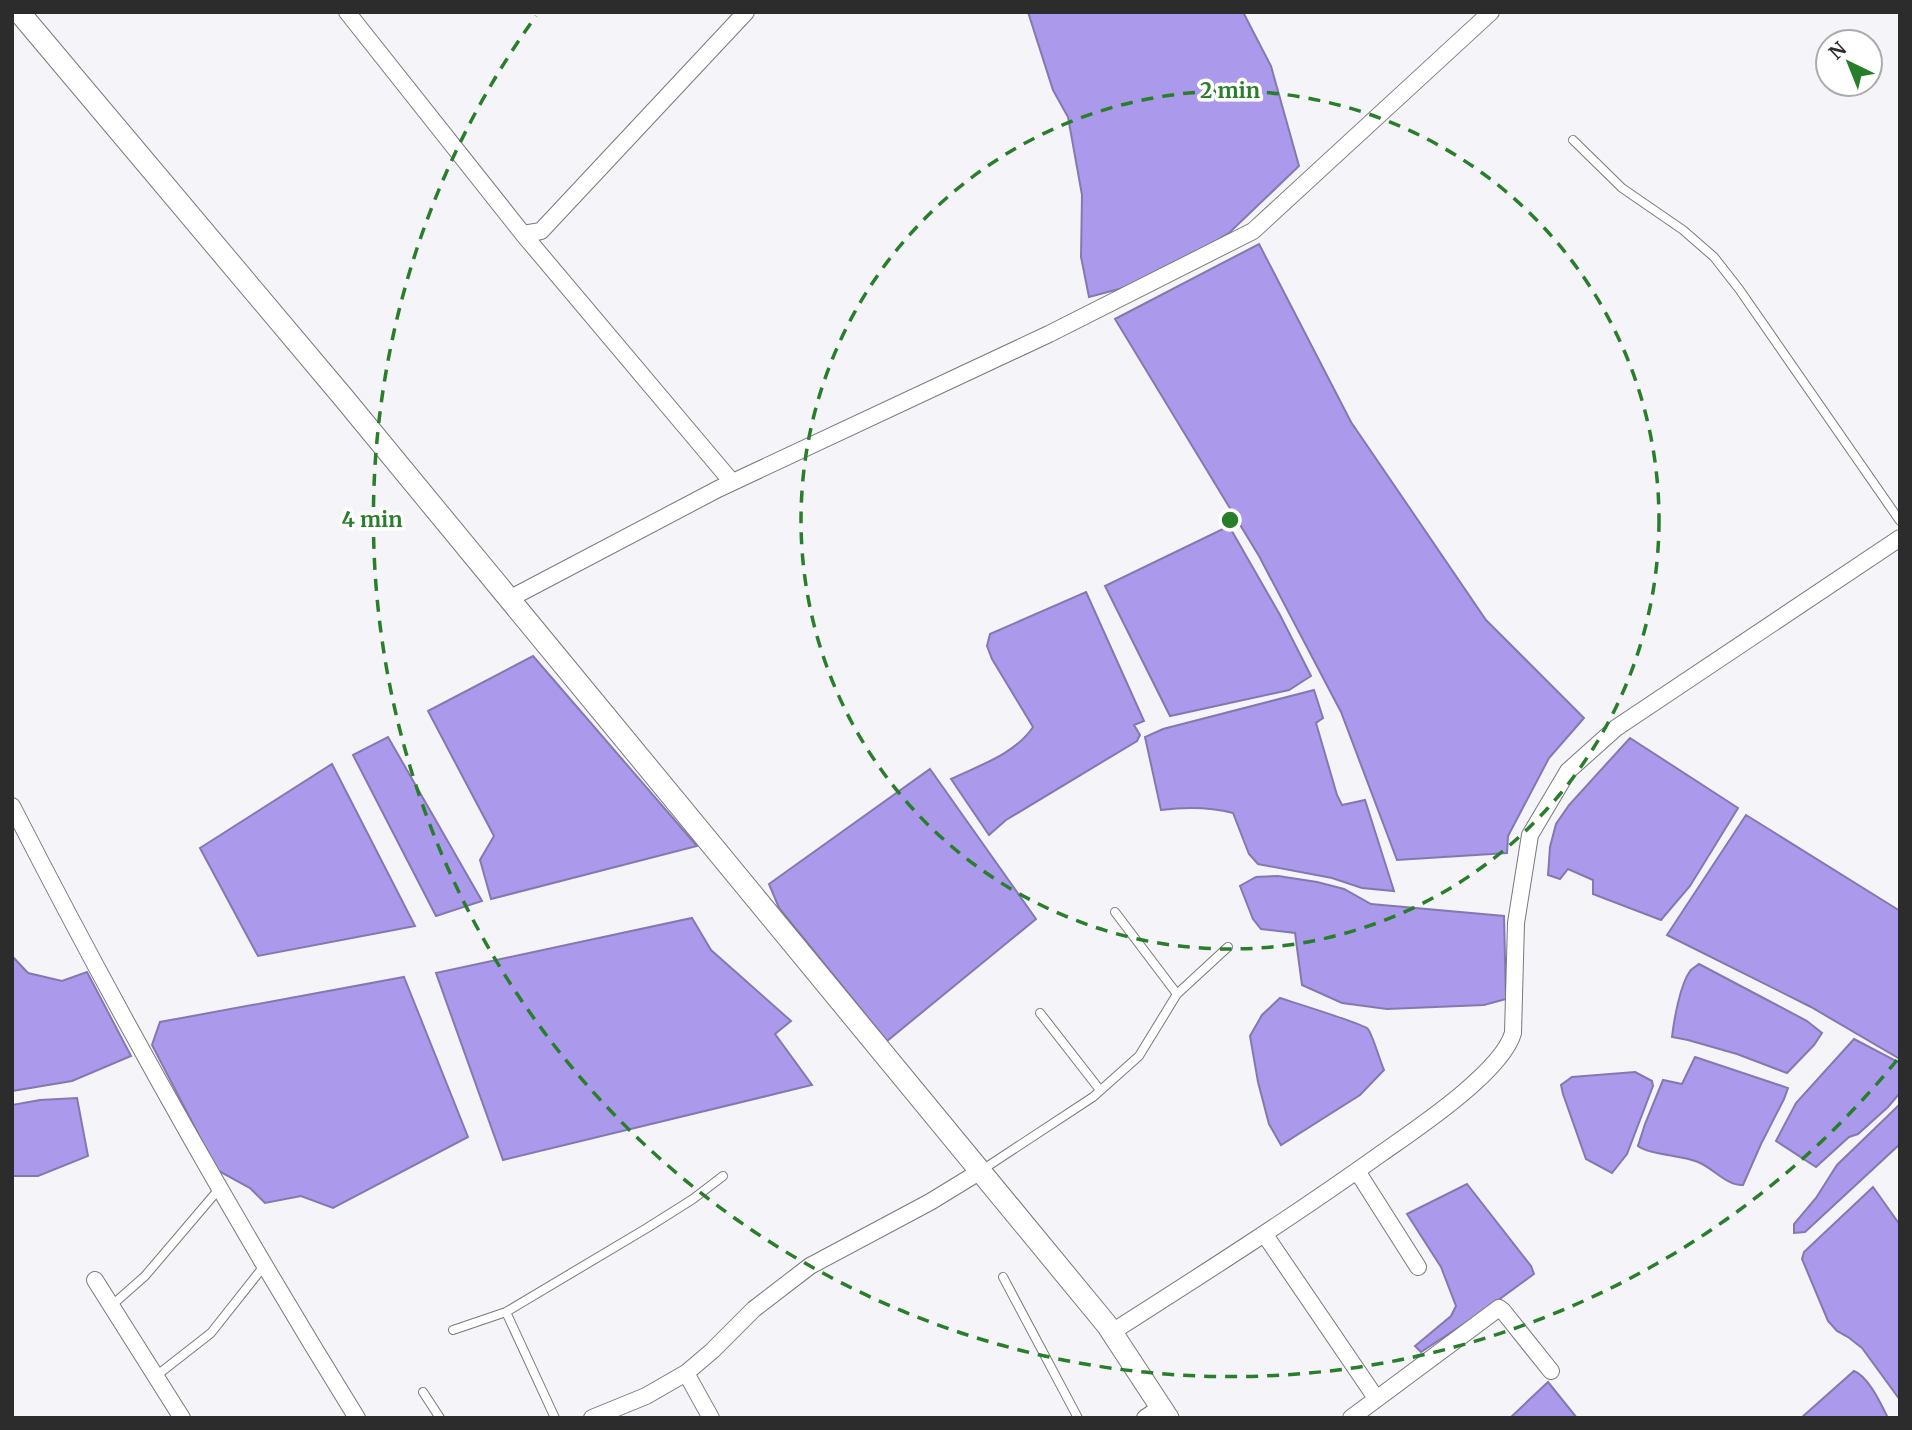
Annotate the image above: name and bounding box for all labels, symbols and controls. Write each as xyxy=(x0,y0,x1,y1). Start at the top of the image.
north arrow xyxy=(1814,28,1884,98)
text: N xyxy=(1824,37,1851,64)
text: 2 min xyxy=(1200,77,1260,104)
text: 4 min xyxy=(342,506,402,533)
centre of rings xyxy=(1218,508,1242,532)

